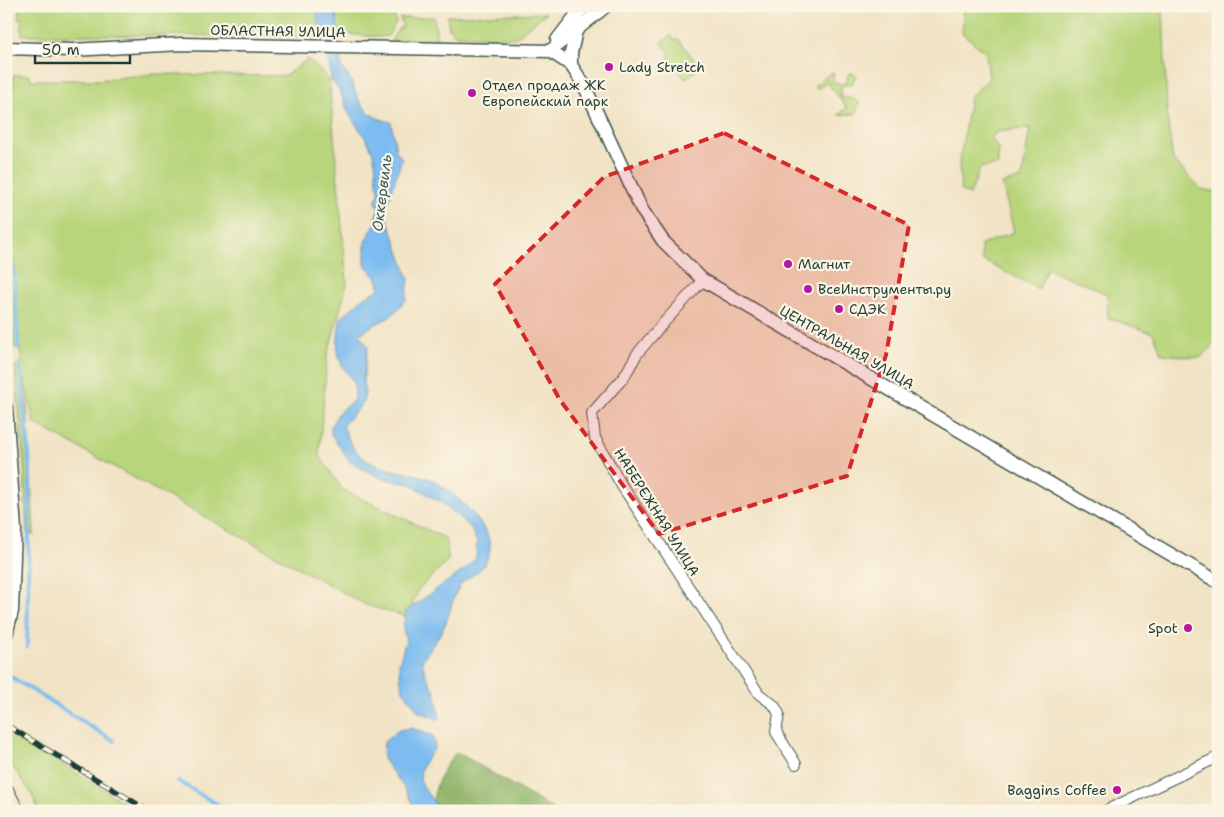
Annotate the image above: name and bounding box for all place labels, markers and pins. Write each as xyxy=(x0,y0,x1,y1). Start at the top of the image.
place label: Lady Stretch xyxy=(619,58,705,76)
marker: Lady Stretch xyxy=(603,61,615,73)
place label: Отдел продаж ЖК Европейский парк xyxy=(482,76,609,110)
marker: Отдел продаж ЖК Европейский парк xyxy=(466,87,478,99)
place label: Магнит xyxy=(798,255,851,273)
marker: Магнит xyxy=(782,258,794,270)
place label: ВсеИнструменты.ру xyxy=(818,280,951,298)
marker: ВсеИнструменты.ру xyxy=(802,283,814,295)
place label: СДЭК xyxy=(849,300,886,318)
marker: СДЭК xyxy=(833,303,845,315)
place label: Spot xyxy=(1148,619,1178,637)
marker: Spot xyxy=(1182,622,1194,634)
place label: Baggins Coffee xyxy=(1007,781,1107,799)
marker: Baggins Coffee xyxy=(1111,784,1123,796)

